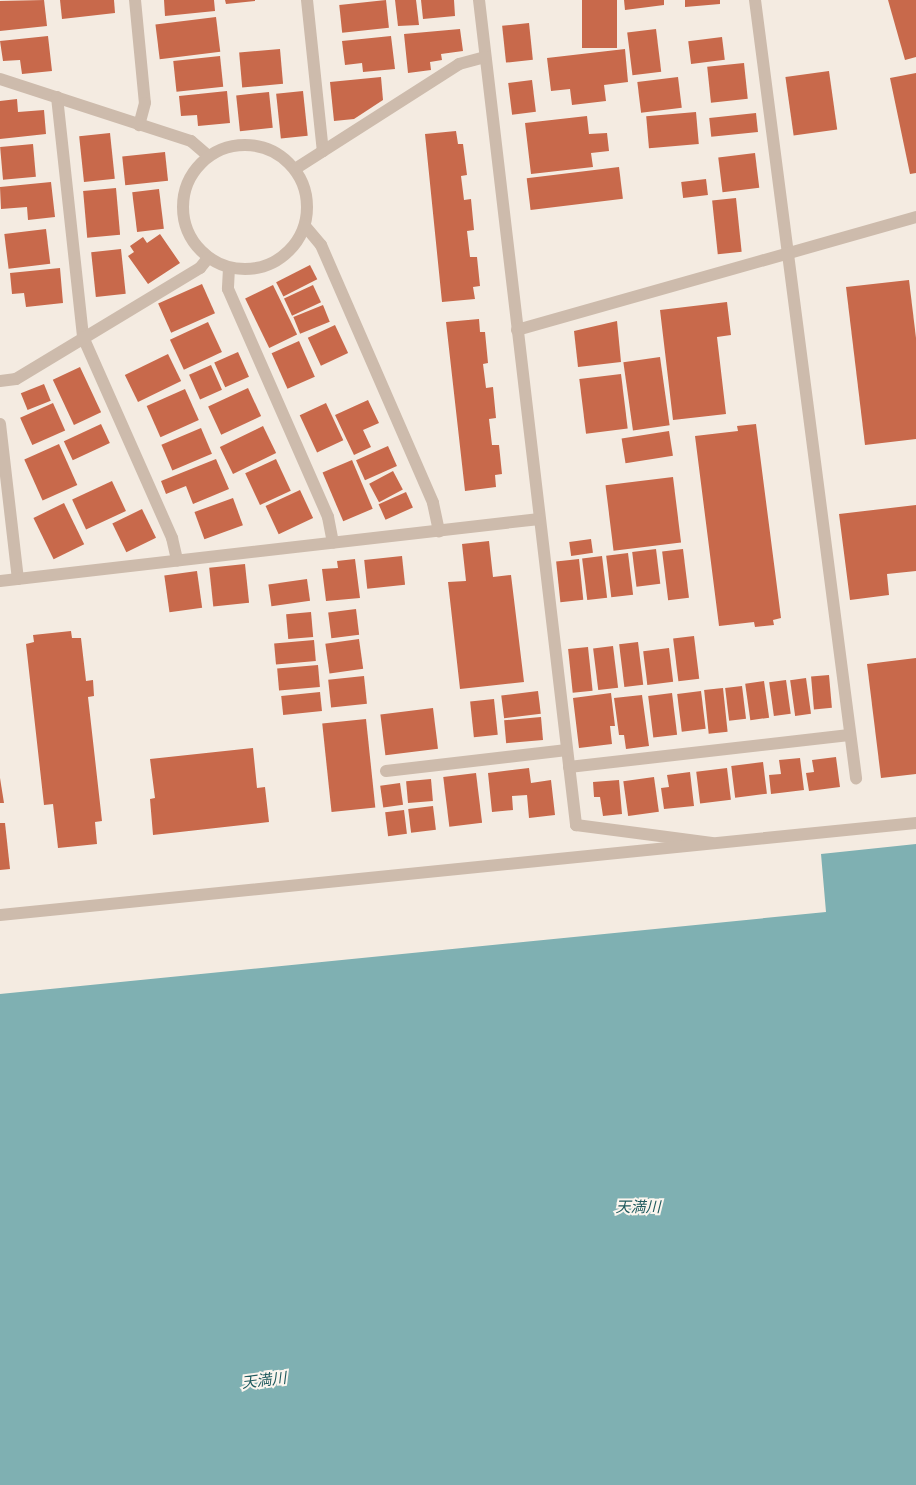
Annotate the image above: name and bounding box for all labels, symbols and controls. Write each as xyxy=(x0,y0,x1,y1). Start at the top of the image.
water label: 天満川 xyxy=(616,1199,660,1217)
water label: 天満川 xyxy=(241,1369,287,1393)

